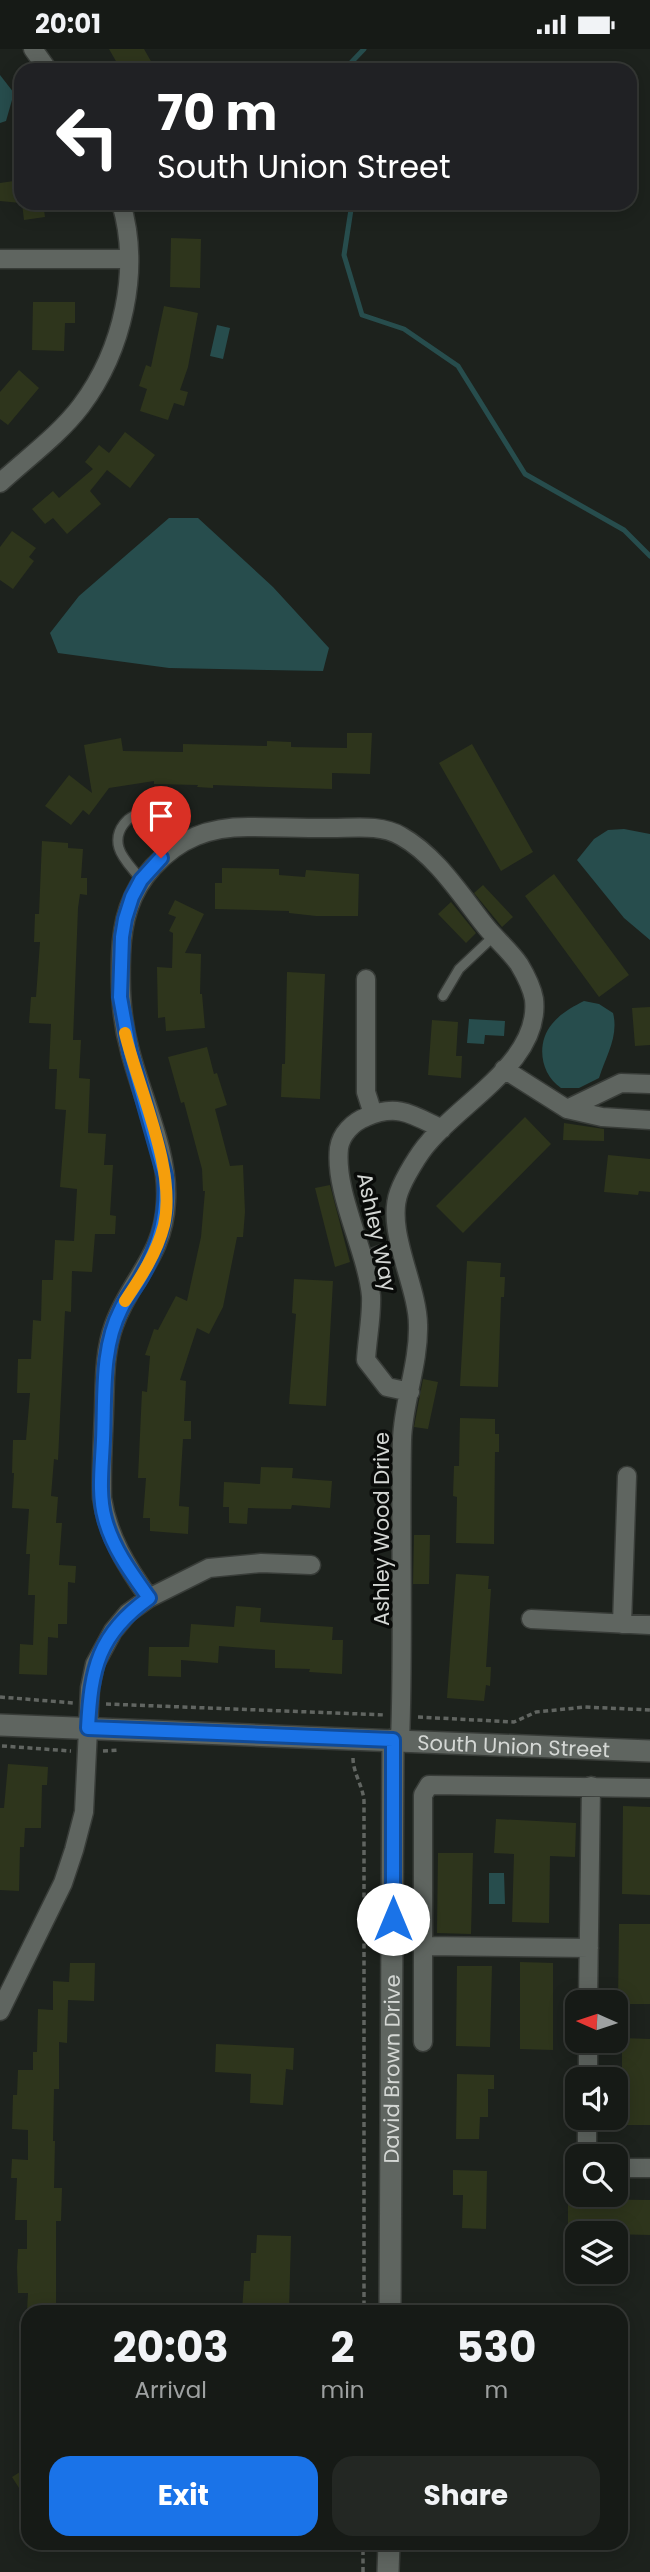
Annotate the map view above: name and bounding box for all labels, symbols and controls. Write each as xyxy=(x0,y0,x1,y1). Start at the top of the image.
text: 20:01 xyxy=(35,6,101,42)
text: 70 m xyxy=(157,79,277,147)
icon: left xyxy=(42,91,133,182)
text: South Union Street xyxy=(157,144,451,189)
pin xyxy=(131,786,191,858)
icon: arrive xyxy=(142,797,180,835)
street label: Ashley Way xyxy=(350,1170,404,1294)
street label: Ashley Wood Drive xyxy=(367,1432,396,1626)
street label: South Union Street xyxy=(417,1727,611,1764)
position arrow xyxy=(356,1882,430,1956)
street label: David Brown Drive xyxy=(376,1974,406,2164)
north arrow xyxy=(565,1990,628,2053)
map controls xyxy=(565,1990,628,2284)
button: sound xyxy=(565,2067,628,2130)
button: search xyxy=(565,2144,628,2207)
button: layers xyxy=(565,2221,628,2284)
text: 20:03 xyxy=(113,2318,229,2377)
text: 2 xyxy=(330,2318,354,2377)
text: 530 xyxy=(456,2318,536,2377)
text: Arrival xyxy=(135,2374,207,2406)
text: min xyxy=(320,2374,365,2406)
text: m xyxy=(484,2374,508,2406)
button: Exit xyxy=(49,2456,318,2536)
button: Share xyxy=(332,2456,600,2536)

